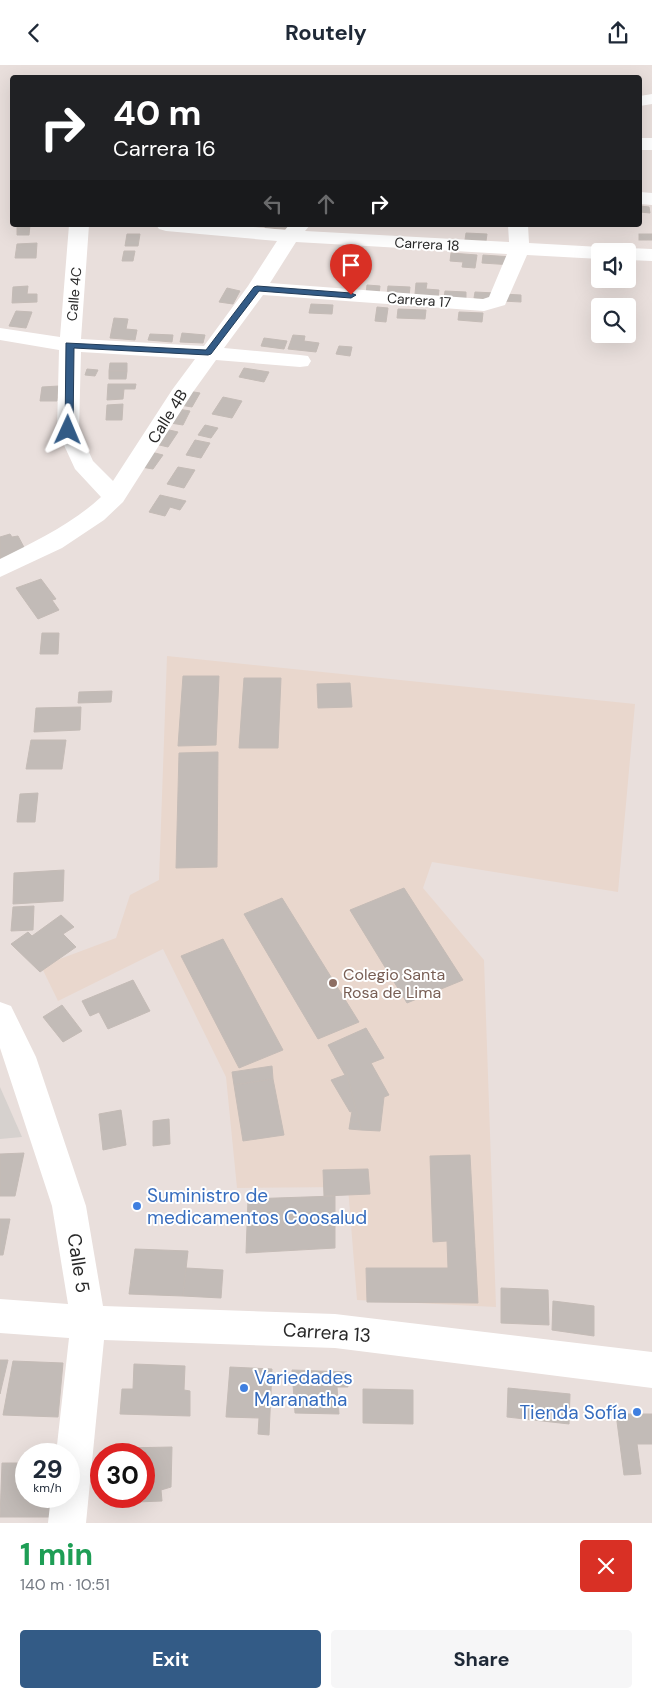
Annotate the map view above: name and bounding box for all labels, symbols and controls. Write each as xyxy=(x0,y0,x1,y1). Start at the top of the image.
text: Routely xyxy=(285,18,367,47)
icon: back xyxy=(20,19,48,47)
icon: share xyxy=(604,19,632,47)
text: 40 m xyxy=(113,90,202,136)
icon: right xyxy=(30,95,95,160)
text: Carrera 16 xyxy=(113,134,216,163)
icon: left xyxy=(259,190,287,218)
icon: ahead xyxy=(312,190,340,218)
icon: right xyxy=(365,190,393,218)
street label: Carrera 18 xyxy=(394,233,460,255)
map controls xyxy=(591,243,636,343)
button: sound xyxy=(591,243,636,288)
pin xyxy=(330,244,372,295)
icon: arrive xyxy=(337,251,365,279)
street label: Calle 4C xyxy=(63,266,85,322)
street label: Carrera 17 xyxy=(386,289,452,311)
button: search xyxy=(591,298,636,343)
street label: Calle 4B xyxy=(143,385,192,447)
position arrow xyxy=(41,403,93,455)
place label: Colegio Santa Rosa de Lima xyxy=(343,964,445,1003)
marker: Colegio Santa Rosa de Lima xyxy=(327,977,339,989)
place label: Suministro de medicamentos Coosalud xyxy=(147,1183,367,1230)
marker: Suministro de medicamentos Coosalud xyxy=(131,1200,143,1212)
street label: Calle 5 xyxy=(61,1232,96,1295)
street label: Carrera 13 xyxy=(282,1317,372,1348)
place label: Variedades Maranatha xyxy=(254,1365,353,1412)
marker: Variedades Maranatha xyxy=(238,1382,250,1394)
place label: Tienda Sofía xyxy=(519,1400,627,1425)
marker: Tienda Sofía xyxy=(631,1406,643,1418)
speed limit sign: 30 xyxy=(90,1443,155,1508)
text: 29 xyxy=(32,1453,63,1486)
text: km/h xyxy=(33,1480,62,1496)
text: 1 min xyxy=(20,1535,93,1574)
button: close xyxy=(580,1540,632,1592)
text: 140 m · 10:51 xyxy=(20,1574,110,1595)
button: Exit xyxy=(20,1630,321,1688)
button: Share xyxy=(331,1630,632,1688)

